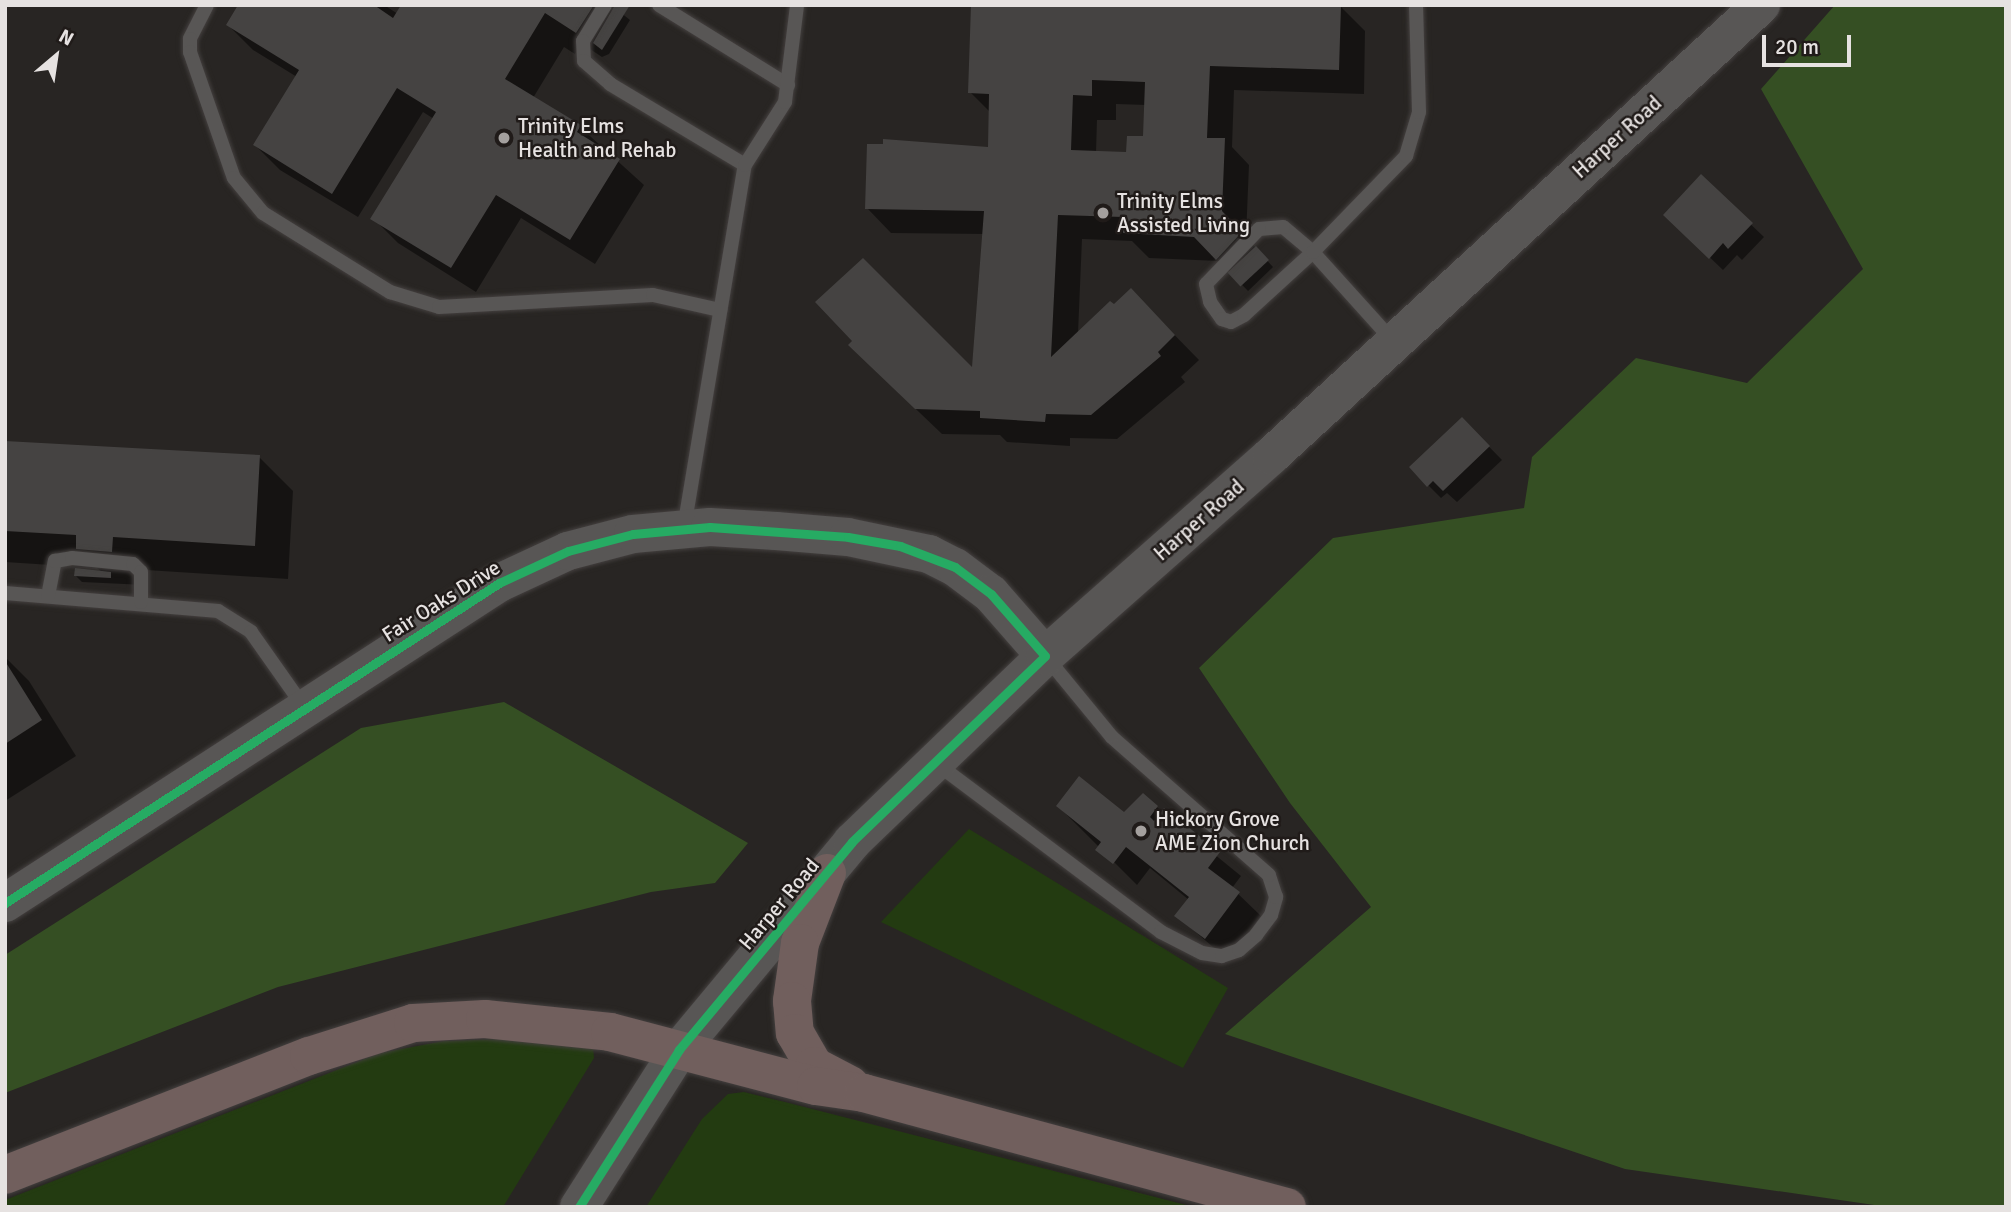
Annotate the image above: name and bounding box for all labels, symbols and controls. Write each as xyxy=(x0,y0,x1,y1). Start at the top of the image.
north arrow xyxy=(21,21,91,91)
scale bar xyxy=(1766,21,1855,65)
text: N xyxy=(55,24,78,51)
text: 20 m xyxy=(1775,34,1819,60)
street label: Harper Road xyxy=(1567,90,1667,184)
place label: Trinity Elms Health and Rehab xyxy=(518,113,676,163)
marker: Trinity Elms Health and Rehab xyxy=(496,130,512,146)
place label: Trinity Elms Assisted Living xyxy=(1117,188,1250,238)
marker: Trinity Elms Assisted Living xyxy=(1095,205,1111,221)
street label: Harper Road xyxy=(1149,474,1249,566)
street label: Fair Oaks Drive xyxy=(377,555,505,647)
place label: Hickory Grove AME Zion Church xyxy=(1155,806,1310,856)
marker: Hickory Grove AME Zion Church xyxy=(1133,823,1149,839)
street label: Harper Road xyxy=(734,853,824,955)

